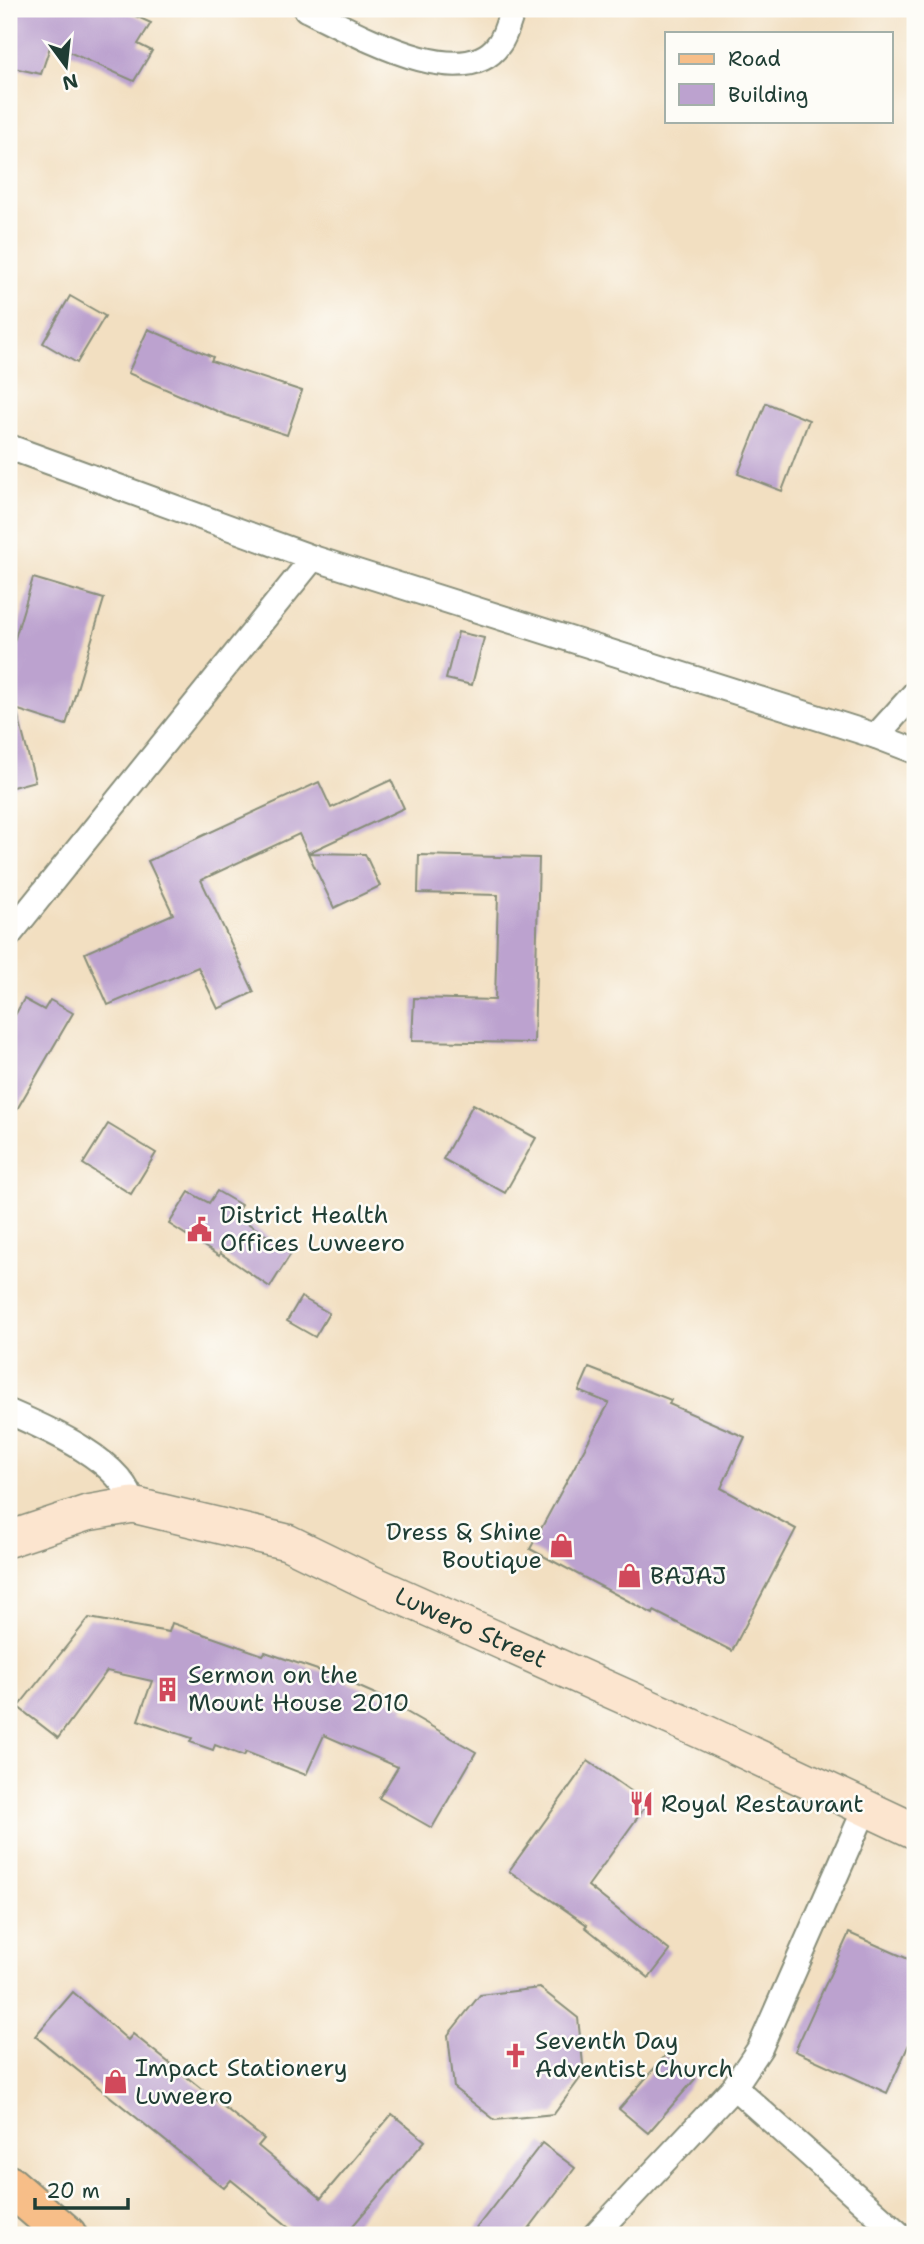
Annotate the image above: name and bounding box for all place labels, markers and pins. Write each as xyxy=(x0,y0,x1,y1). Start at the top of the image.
place label: District Health Offices Luweero xyxy=(220,1199,405,1259)
public building icon: District Health Offices Luweero xyxy=(186,1215,214,1243)
place label: Dress & Shine Boutique xyxy=(386,1516,542,1576)
shop icon: Dress & Shine Boutique xyxy=(548,1532,576,1560)
place label: BAJAJ xyxy=(650,1560,726,1592)
shop icon: BAJAJ xyxy=(616,1562,644,1590)
place label: Sermon on the Mount House 2010 xyxy=(188,1659,409,1719)
building icon: Sermon on the Mount House 2010 xyxy=(154,1675,182,1703)
place label: Royal Restaurant xyxy=(661,1788,864,1820)
restaurant icon: Royal Restaurant xyxy=(627,1790,655,1818)
place label: Seventh Day Adventist Church xyxy=(535,2025,734,2085)
church icon: Seventh Day Adventist Church xyxy=(501,2041,529,2069)
place label: Impact Stationery Luweero xyxy=(135,2052,348,2112)
shop icon: Impact Stationery Luweero xyxy=(101,2068,129,2096)

